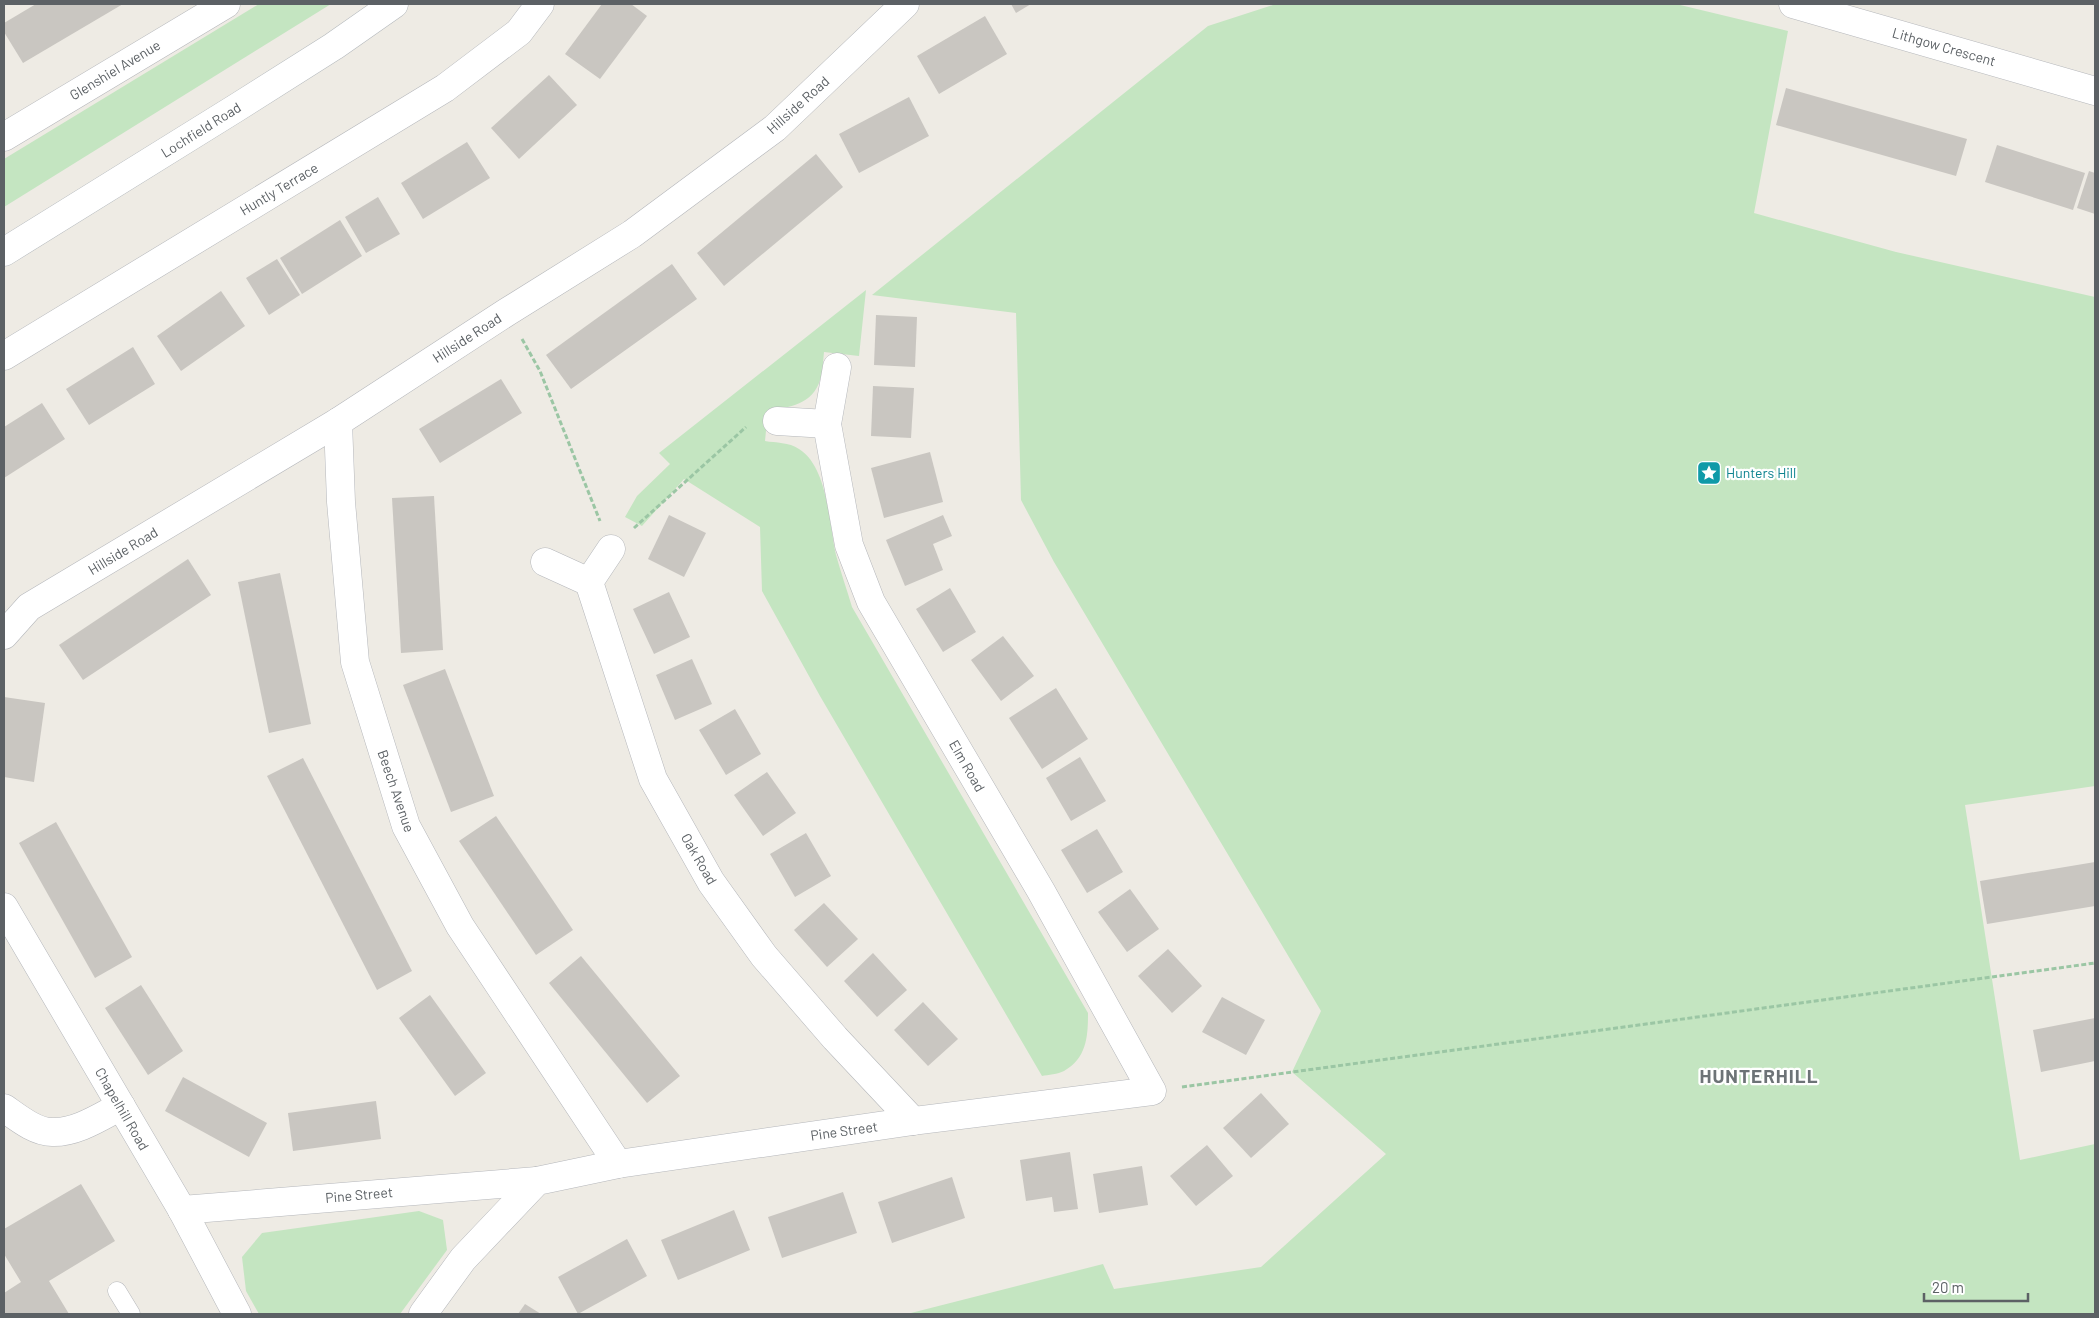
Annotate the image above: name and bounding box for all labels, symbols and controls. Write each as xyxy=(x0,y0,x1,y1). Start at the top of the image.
street label: Lithgow Crescent xyxy=(1890,24,1998,69)
street label: Glenshiel Avenue xyxy=(66,36,163,103)
street label: Hillside Road xyxy=(763,72,832,137)
street label: Lochfield Road xyxy=(158,98,244,161)
street label: Huntly Terrace xyxy=(237,159,321,219)
street label: Hillside Road xyxy=(429,309,504,366)
place icon: Hunters Hill xyxy=(1696,460,1722,486)
place label: Hunters Hill xyxy=(1726,464,1796,481)
street label: Hillside Road xyxy=(85,523,161,578)
street label: Elm Road xyxy=(946,737,989,795)
street label: Beech Avenue xyxy=(374,747,418,834)
street label: Oak Road xyxy=(678,830,721,887)
street label: Chapelhill Road xyxy=(92,1064,153,1153)
district label: HUNTERHILL xyxy=(1699,1064,1819,1087)
street label: Pine Street xyxy=(809,1117,879,1144)
street label: Pine Street xyxy=(324,1183,393,1206)
scale bar xyxy=(1924,1270,2028,1302)
text: 20 m xyxy=(1932,1278,1964,1296)

